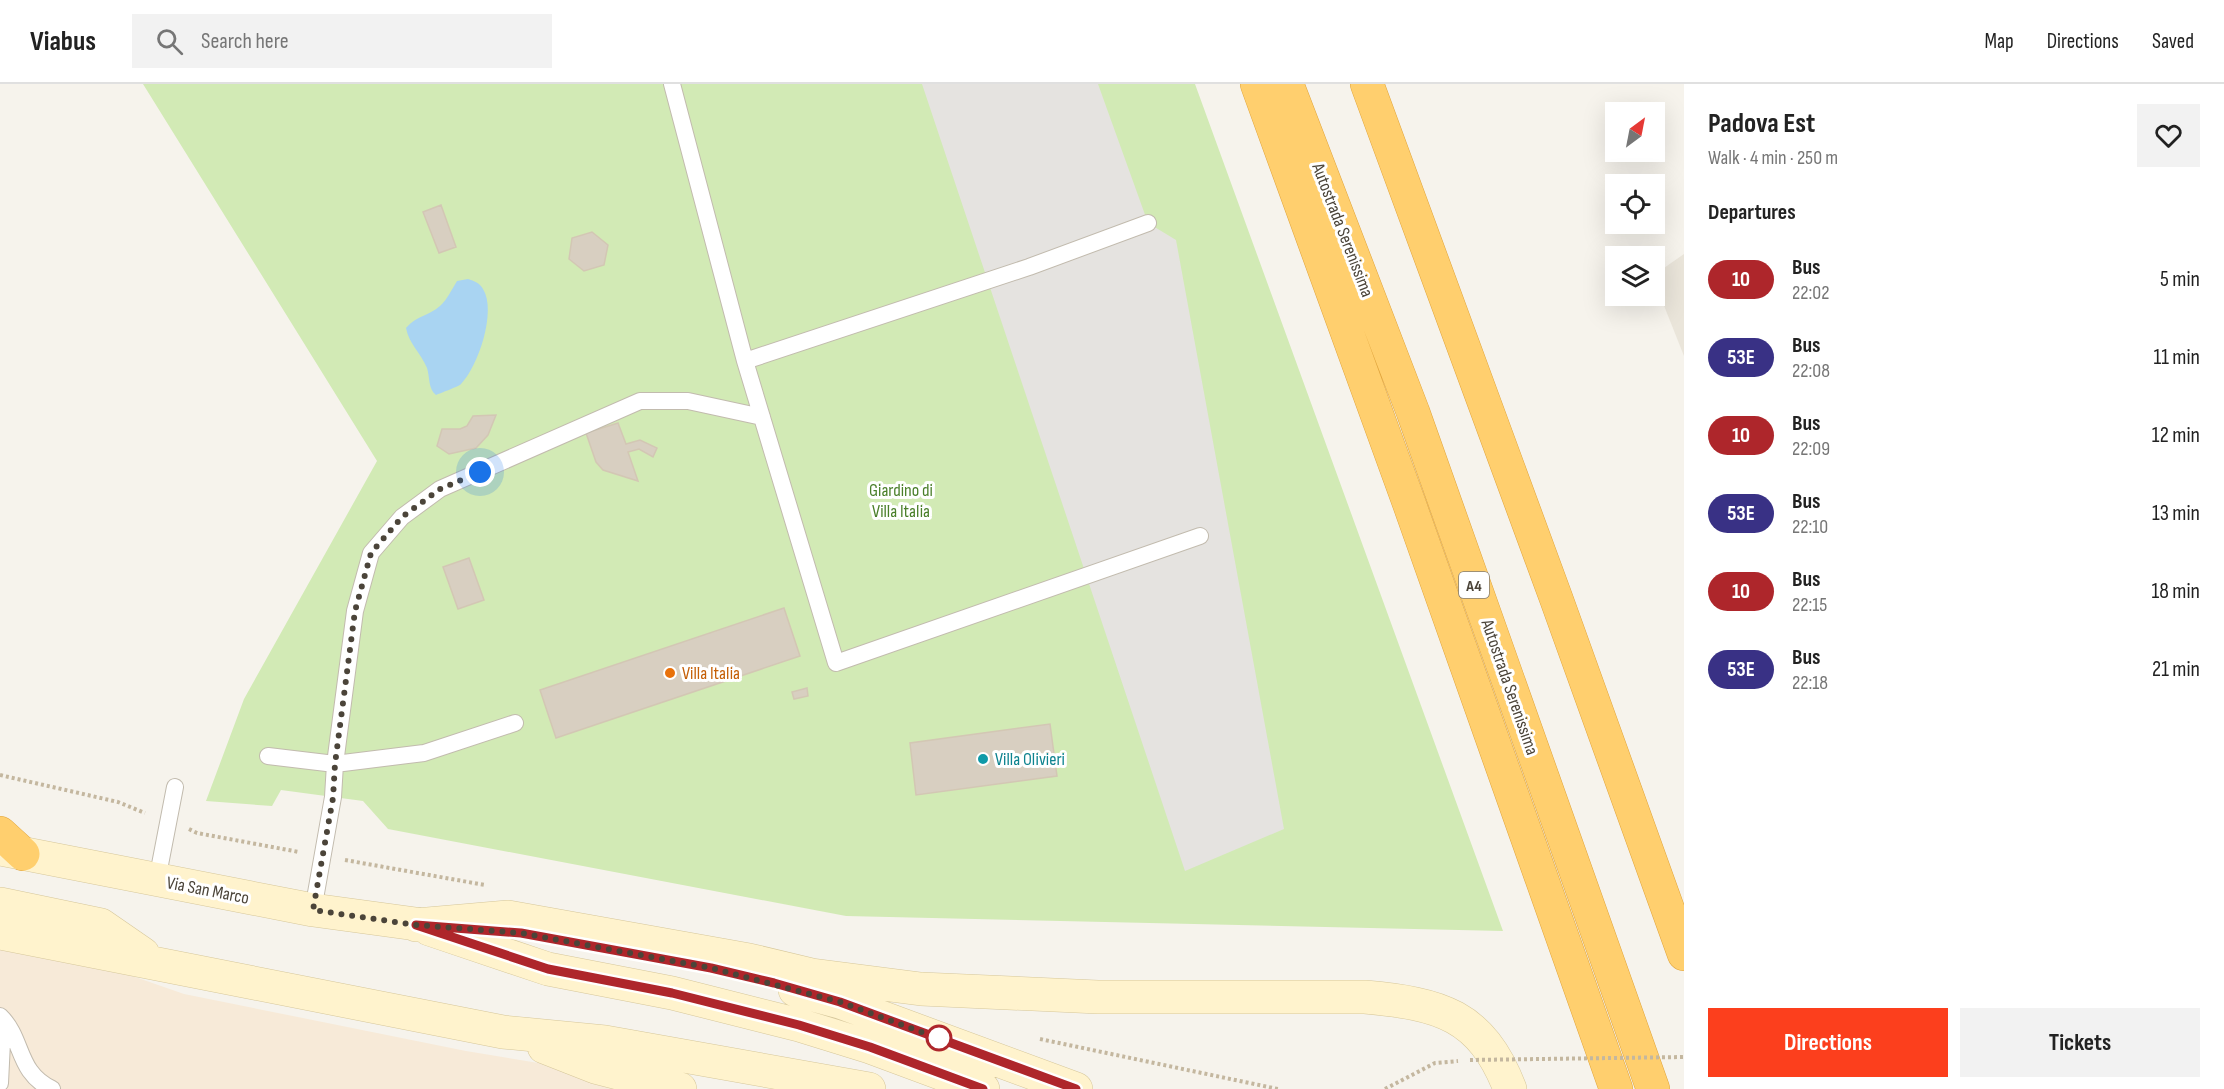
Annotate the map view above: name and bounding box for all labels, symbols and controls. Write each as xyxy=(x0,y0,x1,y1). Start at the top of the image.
search box xyxy=(132,14,552,68)
text: Viabus xyxy=(30,25,96,58)
icon: search xyxy=(153,25,186,58)
text: Search here xyxy=(201,28,288,55)
text: Map xyxy=(1984,29,2014,54)
text: Directions xyxy=(2047,29,2119,54)
text: Saved xyxy=(2152,29,2194,54)
north arrow xyxy=(1605,102,1665,162)
map controls xyxy=(1605,102,1665,306)
button: heart xyxy=(2137,104,2200,167)
text: Padova Est xyxy=(1708,107,1815,140)
text: Walk · 4 min · 250 m xyxy=(1708,146,1838,170)
street label: Autostrada Serenissima xyxy=(1307,159,1378,300)
button: locate xyxy=(1605,174,1665,234)
text: Departures xyxy=(1708,199,1796,226)
button: layers xyxy=(1605,246,1665,306)
text: Bus xyxy=(1792,254,1821,281)
text: 5 min xyxy=(2160,266,2200,293)
text: 10 xyxy=(1732,267,1750,292)
text: 22:02 xyxy=(1792,281,1829,305)
text: Bus xyxy=(1792,332,1821,359)
text: 11 min xyxy=(2153,344,2200,371)
text: 53E xyxy=(1727,345,1755,370)
text: 22:08 xyxy=(1792,359,1830,383)
text: Bus xyxy=(1792,410,1821,437)
text: 12 min xyxy=(2152,422,2200,449)
text: 10 xyxy=(1732,423,1750,448)
text: 22:09 xyxy=(1792,437,1830,461)
your location xyxy=(465,457,495,487)
park label: Giardino di Villa Italia xyxy=(869,480,933,522)
text: Bus xyxy=(1792,488,1821,515)
text: 13 min xyxy=(2152,500,2200,527)
text: 53E xyxy=(1727,501,1755,526)
text: 22:10 xyxy=(1792,515,1828,539)
text: Bus xyxy=(1792,566,1821,593)
road number: A4 xyxy=(1459,572,1489,598)
text: 18 min xyxy=(2152,578,2200,605)
text: 10 xyxy=(1732,579,1750,604)
text: 22:15 xyxy=(1792,593,1827,617)
street label: Autostrada Serenissima xyxy=(1476,616,1543,758)
text: Bus xyxy=(1792,644,1821,671)
text: 21 min xyxy=(2152,656,2200,683)
text: 53E xyxy=(1727,657,1755,682)
place label: Villa Italia xyxy=(682,663,740,684)
marker: Villa Italia xyxy=(663,666,677,680)
text: 22:18 xyxy=(1792,671,1828,695)
place label: Villa Olivieri xyxy=(995,749,1065,770)
marker: Villa Olivieri xyxy=(976,752,990,766)
street label: Via San Marco xyxy=(165,872,251,909)
button: Directions xyxy=(1708,1008,1948,1077)
button: Tickets xyxy=(1960,1008,2200,1077)
unlabelled marker xyxy=(926,1025,952,1051)

